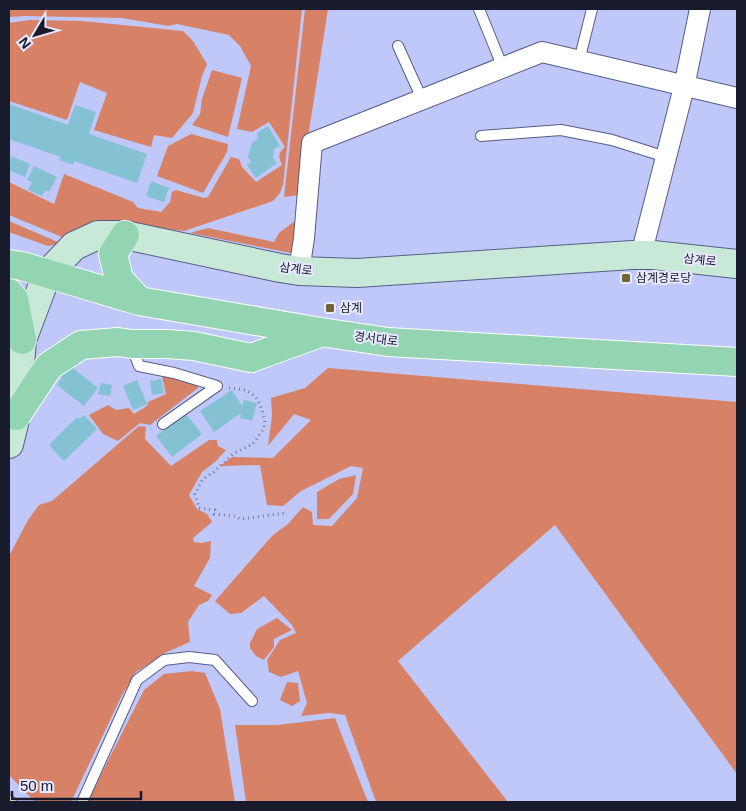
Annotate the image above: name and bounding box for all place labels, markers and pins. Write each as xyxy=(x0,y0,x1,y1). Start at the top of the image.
place label: 삼계경로당 xyxy=(636,271,691,285)
marker: 삼계경로당 xyxy=(620,272,632,284)
place label: 삼계 xyxy=(340,301,362,315)
marker: 삼계 xyxy=(324,302,336,314)

